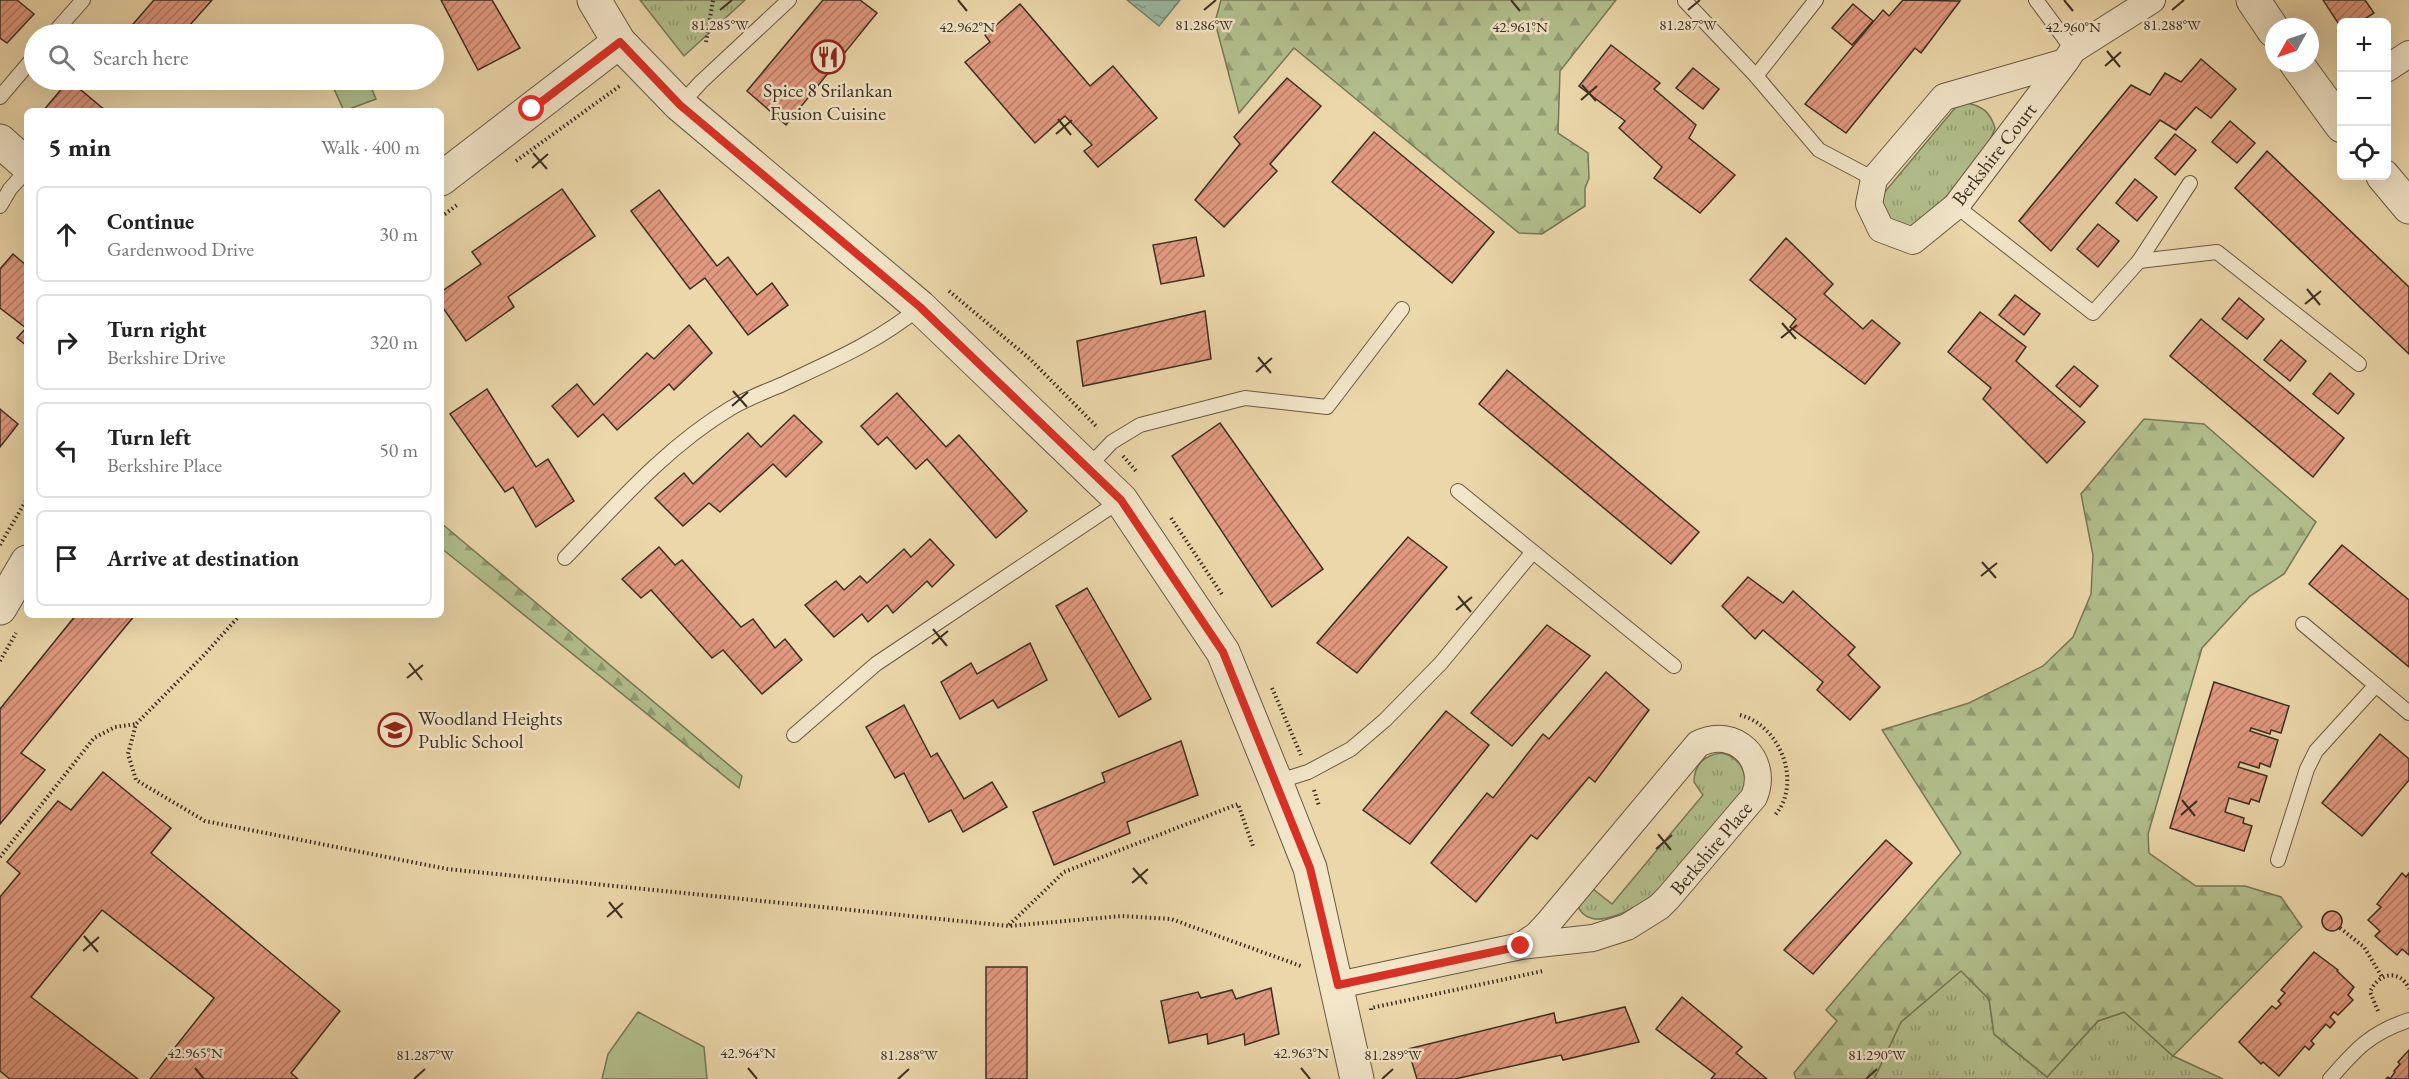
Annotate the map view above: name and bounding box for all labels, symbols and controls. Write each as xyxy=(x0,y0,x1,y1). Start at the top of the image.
text: 81.285°W xyxy=(691,15,749,34)
text: 81.286°W xyxy=(1175,15,1233,34)
text: 81.287°W xyxy=(1659,15,1717,34)
text: 81.288°W xyxy=(2143,15,2201,34)
text: 42.962°N xyxy=(939,17,995,36)
text: 42.961°N xyxy=(1492,17,1548,36)
text: 42.960°N xyxy=(2045,17,2101,36)
north arrow xyxy=(2265,18,2319,72)
map controls xyxy=(2337,18,2391,180)
button: + xyxy=(2337,18,2391,72)
search box xyxy=(24,24,444,90)
restaurant icon: Spice 8 Srilankan Fusion Cuisine xyxy=(810,39,846,75)
icon: search xyxy=(45,41,78,74)
text: Search here xyxy=(93,43,188,72)
button: − xyxy=(2337,72,2391,126)
place label: Spice 8 Srilankan Fusion Cuisine xyxy=(763,77,893,126)
route start xyxy=(518,95,544,121)
street label: Berkshire Court xyxy=(1946,97,2043,211)
button: locate xyxy=(2337,126,2391,180)
text: 5 min xyxy=(48,130,111,164)
text: Walk · 400 m xyxy=(321,134,420,160)
text: Continue xyxy=(107,207,194,236)
icon: ahead xyxy=(50,218,83,251)
text: 30 m xyxy=(379,221,418,247)
text: Gardenwood Drive xyxy=(107,236,254,262)
text: Turn right xyxy=(107,315,206,344)
icon: right xyxy=(50,326,83,359)
text: 320 m xyxy=(370,329,418,355)
text: Berkshire Drive xyxy=(107,344,225,370)
text: Turn left xyxy=(107,423,191,452)
icon: left xyxy=(50,434,83,467)
text: 50 m xyxy=(379,437,418,463)
text: Berkshire Place xyxy=(107,452,222,478)
icon: arrive xyxy=(50,542,83,575)
text: Arrive at destination xyxy=(107,544,299,573)
place label: Woodland Heights Public School xyxy=(418,705,562,754)
school or university icon: Woodland Heights Public School xyxy=(377,712,413,748)
street label: Berkshire Place xyxy=(1664,795,1758,900)
route end xyxy=(1507,932,1533,958)
text: 42.965°N xyxy=(167,1043,223,1062)
text: 42.964°N xyxy=(720,1043,776,1062)
text: 42.963°N xyxy=(1273,1043,1329,1062)
text: 81.287°W xyxy=(396,1045,454,1064)
text: 81.288°W xyxy=(880,1045,938,1064)
text: 81.289°W xyxy=(1364,1045,1422,1064)
text: 81.290°W xyxy=(1848,1045,1906,1064)

